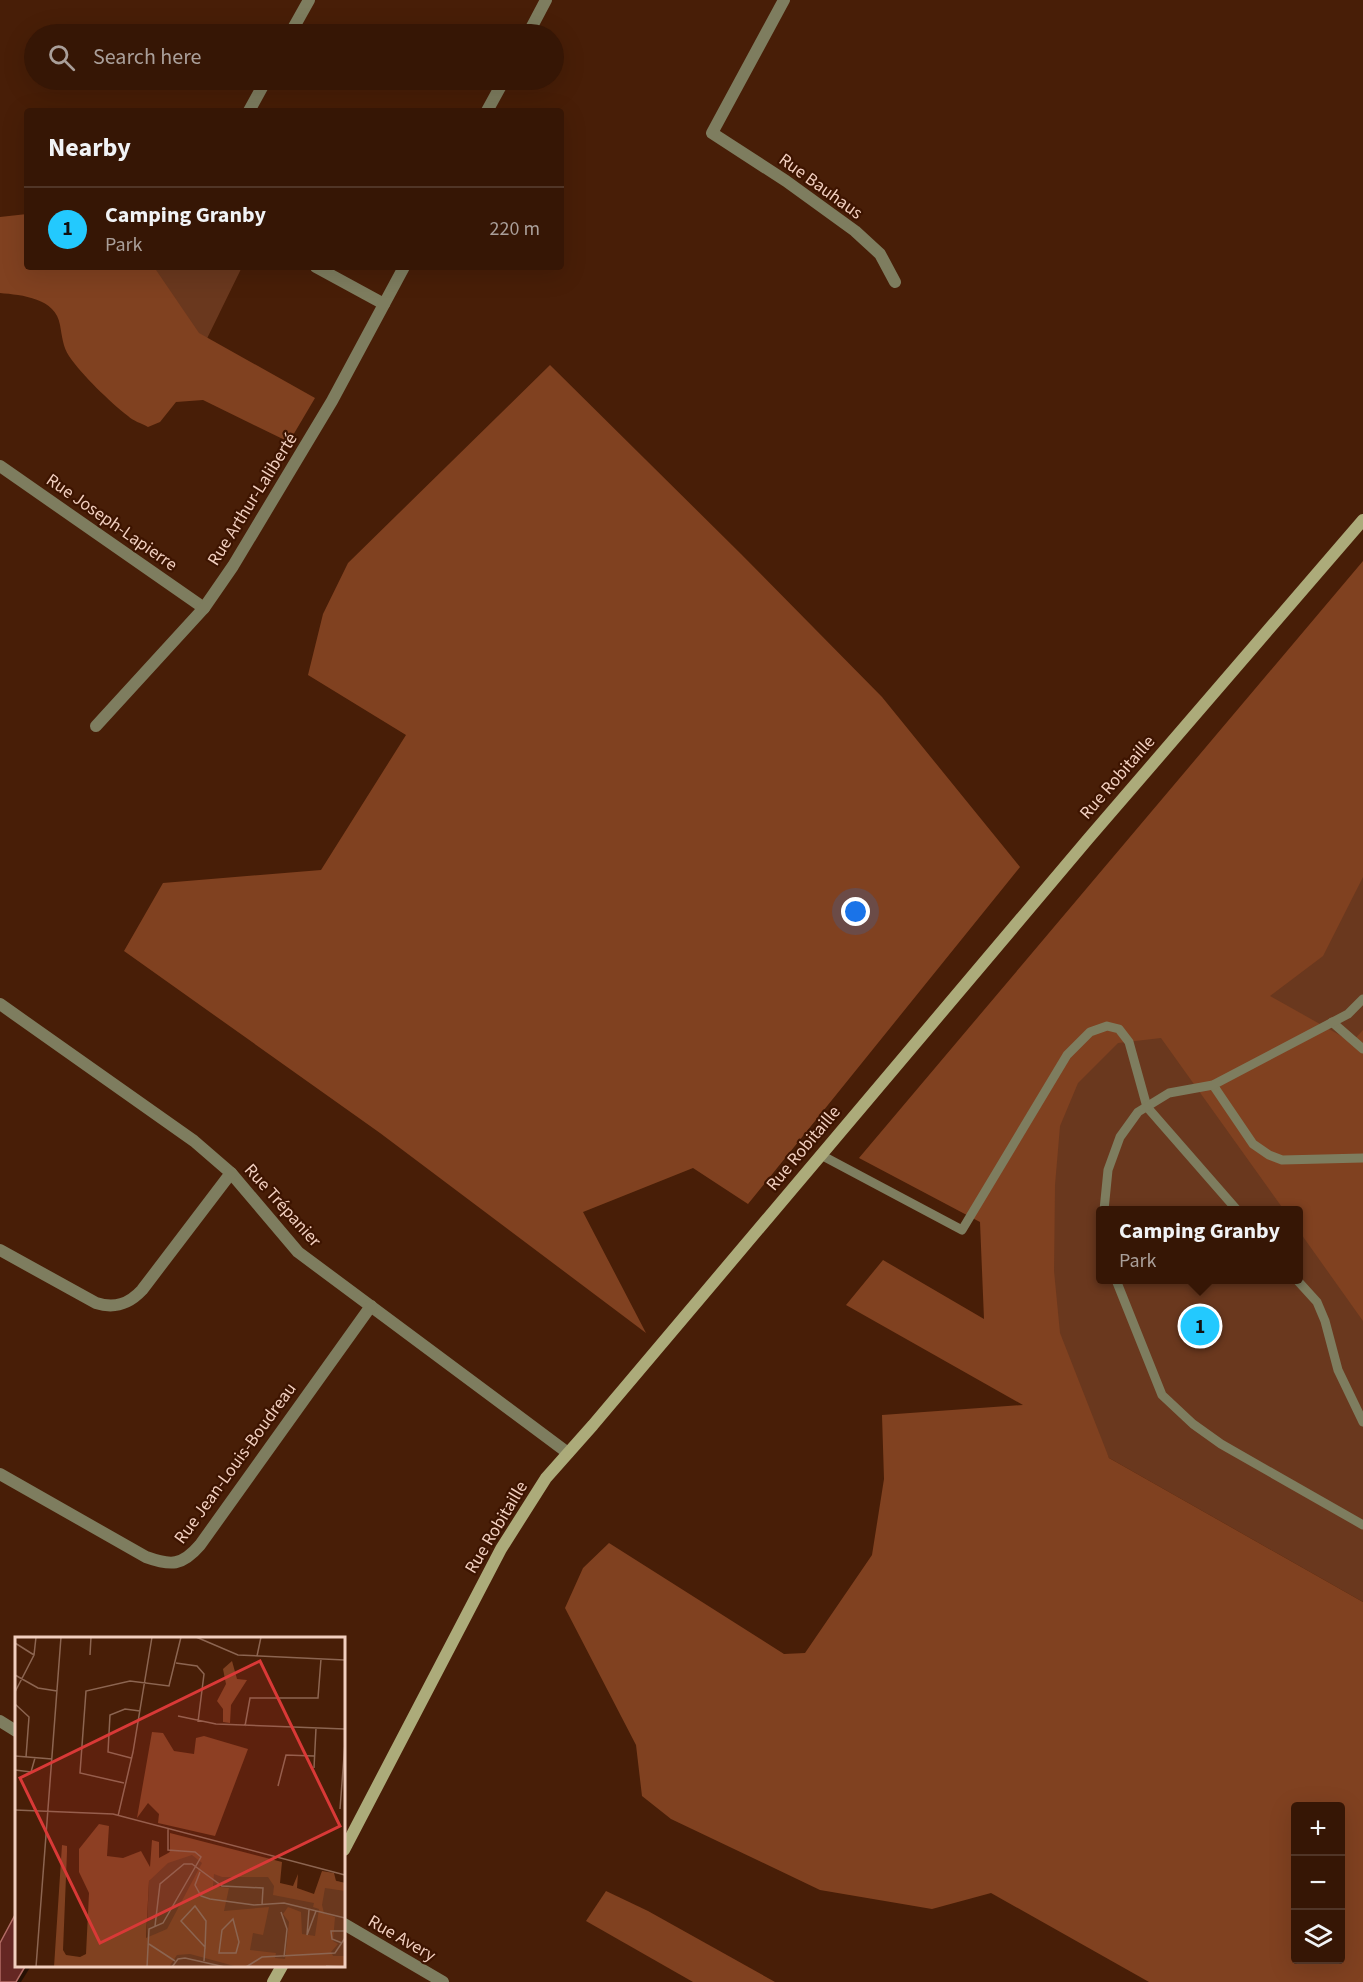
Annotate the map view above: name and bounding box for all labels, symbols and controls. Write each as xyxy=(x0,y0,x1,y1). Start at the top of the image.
search box xyxy=(24,24,564,90)
icon: search xyxy=(45,41,78,74)
text: Search here xyxy=(93,41,201,73)
text: Nearby xyxy=(48,129,131,166)
street label: Rue Bauhaus xyxy=(774,147,868,225)
text: Camping Granby xyxy=(105,199,266,231)
text: 1 xyxy=(62,215,73,243)
text: 220 m xyxy=(490,215,540,243)
text: Park xyxy=(105,231,142,259)
street label: Rue Arthur-Laliberté xyxy=(201,428,303,571)
street label: Rue Joseph-Lapierre xyxy=(41,468,182,577)
street label: Rue Robitaille xyxy=(1074,730,1161,825)
your location xyxy=(841,897,870,926)
street label: Rue Robitaille xyxy=(760,1100,846,1196)
street label: Rue Trépanier xyxy=(238,1158,327,1253)
popup xyxy=(1096,1206,1303,1284)
text: Camping Granby xyxy=(1119,1215,1280,1247)
text: Park xyxy=(1119,1247,1156,1275)
pin: 1 xyxy=(1180,1304,1220,1348)
street label: Rue Jean-Louis-Boudreau xyxy=(168,1377,303,1549)
street label: Rue Robitaille xyxy=(459,1476,534,1578)
inset map xyxy=(15,1637,345,1967)
map controls xyxy=(1291,1802,1345,1964)
button: + xyxy=(1291,1802,1345,1856)
button: − xyxy=(1291,1856,1345,1910)
street label: Rue Avery xyxy=(363,1909,441,1968)
button: layers xyxy=(1291,1910,1345,1964)

